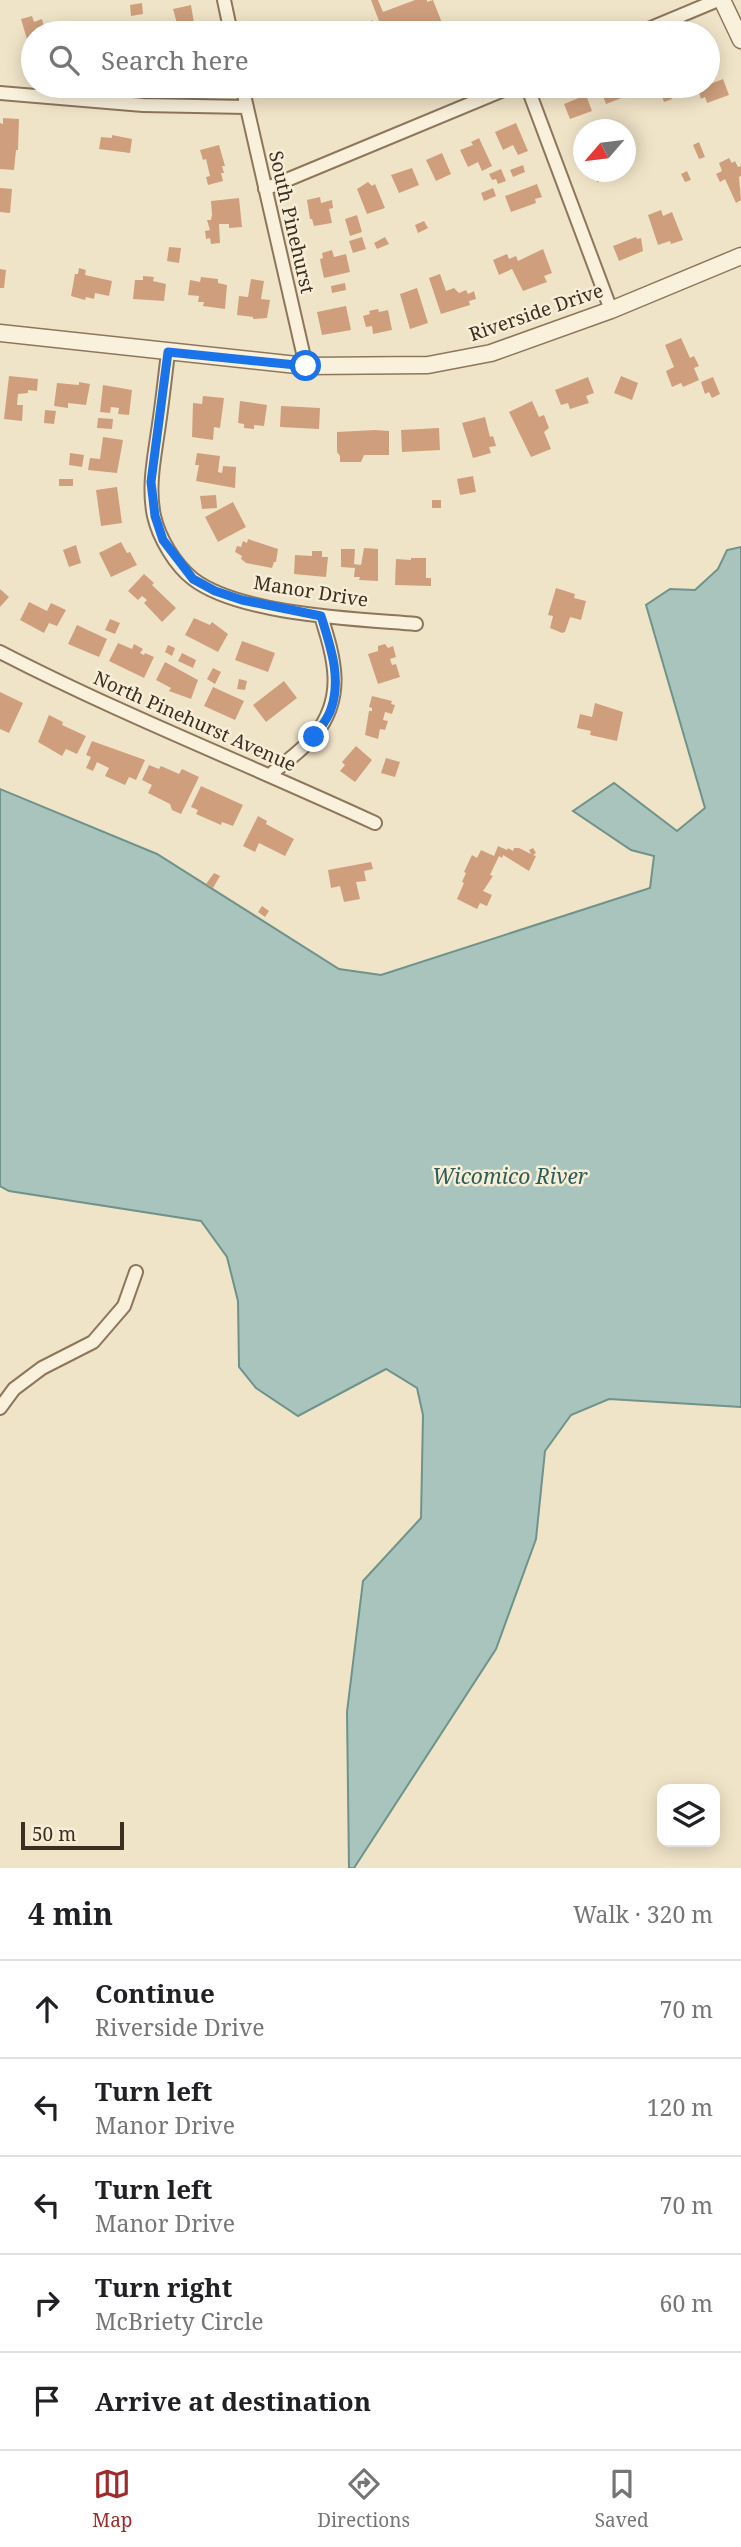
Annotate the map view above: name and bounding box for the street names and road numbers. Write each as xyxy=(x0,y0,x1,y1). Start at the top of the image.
street label: South Pinehurst xyxy=(263,148,321,296)
street label: Riverside Drive xyxy=(466,277,606,347)
street label: Manor Drive xyxy=(252,569,370,613)
street label: North Pinehurst Avenue xyxy=(90,665,300,777)

